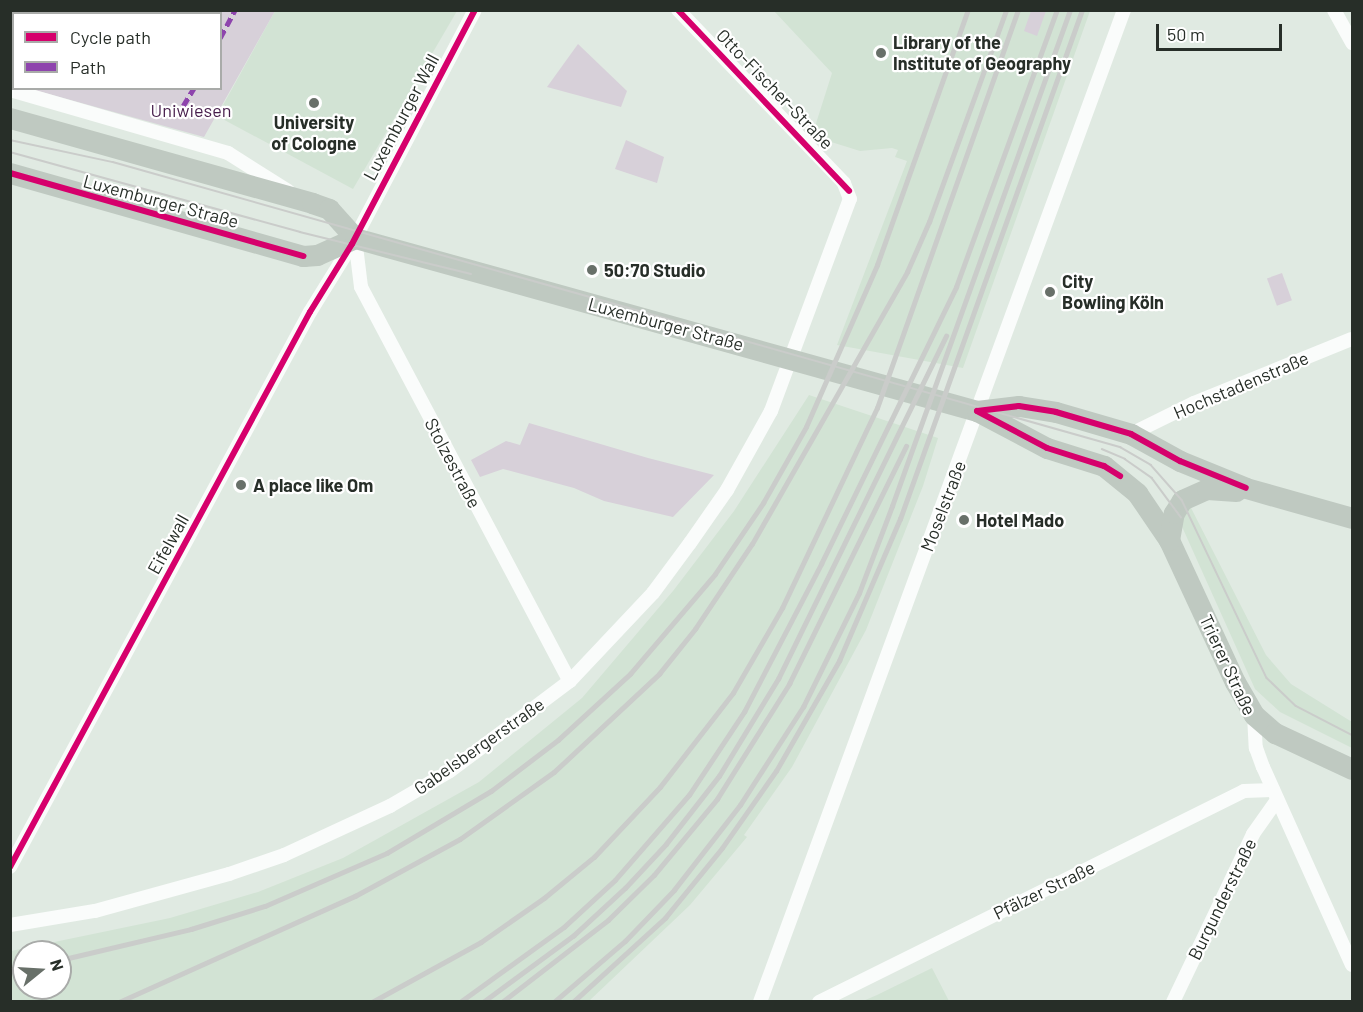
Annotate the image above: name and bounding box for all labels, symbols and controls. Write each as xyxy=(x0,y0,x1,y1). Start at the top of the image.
legend xyxy=(12,12,222,90)
scale bar xyxy=(1159,12,1285,50)
text: 50 m xyxy=(1167,23,1205,45)
street label: Otto-Fischer-Straße xyxy=(712,24,838,154)
text: Cycle path xyxy=(70,26,151,48)
place label: Library of the Institute of Geography xyxy=(893,32,1071,74)
marker: Library of the Institute of Geography xyxy=(874,46,888,60)
street label: Luxemburger Wall xyxy=(359,50,443,184)
text: Path xyxy=(70,56,106,78)
marker: University of Cologne xyxy=(307,96,321,110)
park label: Uniwiesen xyxy=(151,99,231,121)
place label: University of Cologne xyxy=(271,112,357,154)
street label: Luxemburger Straße xyxy=(81,170,241,232)
place label: 50:70 Studio xyxy=(604,259,705,281)
marker: 50:70 Studio xyxy=(585,263,599,277)
place label: City Bowling Köln xyxy=(1062,271,1164,314)
marker: City Bowling Köln xyxy=(1043,285,1057,299)
street label: Luxemburger Straße xyxy=(586,293,746,355)
street label: Hochstadenstraße xyxy=(1170,347,1312,423)
street label: Stolzestraße xyxy=(420,414,486,512)
street label: Moselstraße xyxy=(916,458,970,554)
place label: A place like Om xyxy=(253,474,373,496)
marker: A place like Om xyxy=(234,478,248,492)
place label: Hotel Mado xyxy=(976,509,1064,531)
street label: Eifelwall xyxy=(143,510,193,578)
marker: Hotel Mado xyxy=(957,513,971,527)
street label: Trierer Straße xyxy=(1195,611,1261,719)
street label: Gabelsbergerstraße xyxy=(410,693,548,799)
street label: Burgunderstraße xyxy=(1183,835,1261,963)
street label: Pfälzer Straße xyxy=(990,856,1098,924)
north arrow xyxy=(12,940,72,1000)
text: N xyxy=(47,957,68,973)

